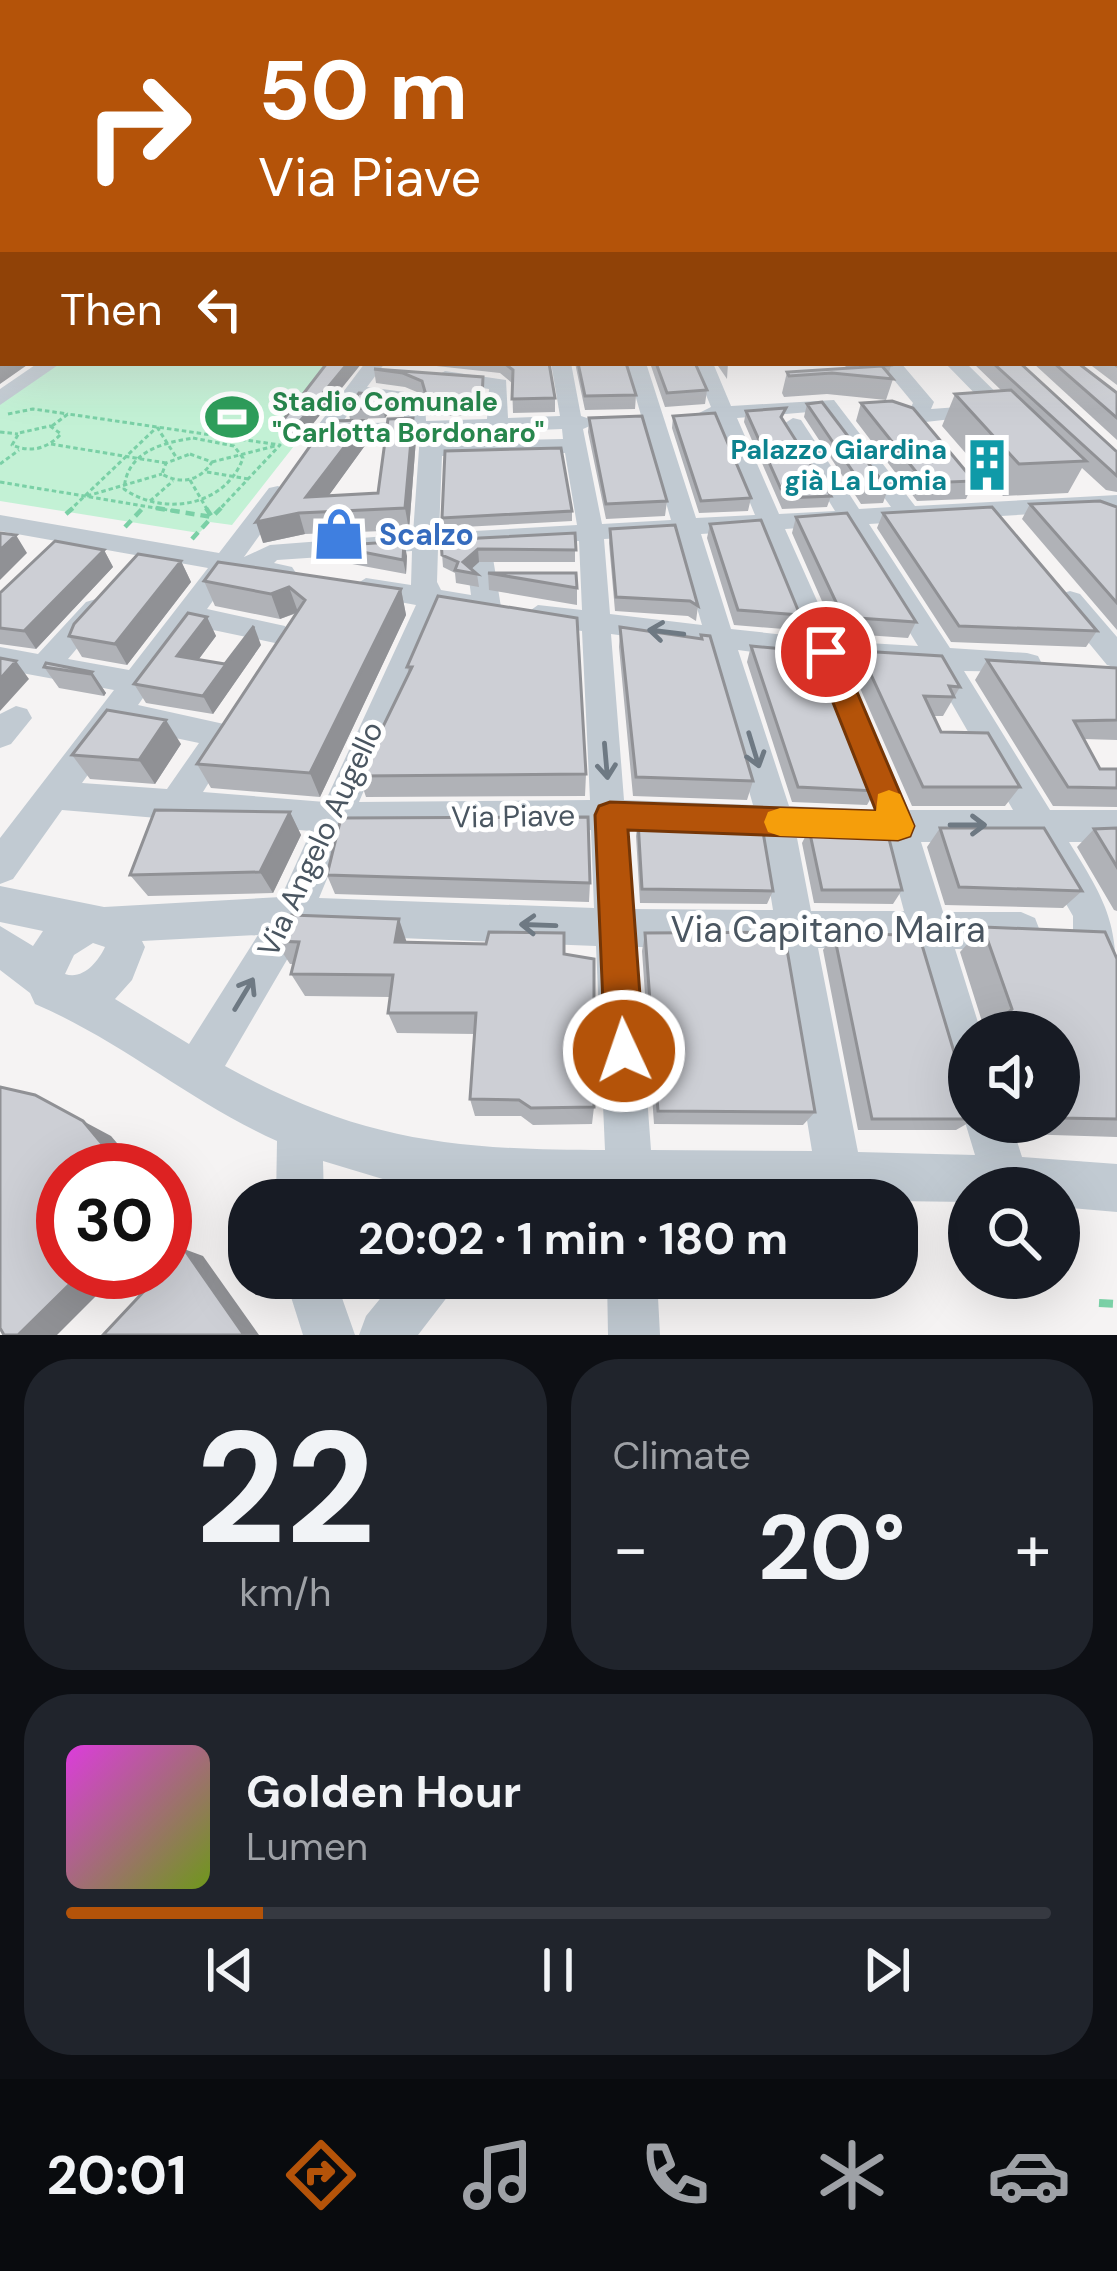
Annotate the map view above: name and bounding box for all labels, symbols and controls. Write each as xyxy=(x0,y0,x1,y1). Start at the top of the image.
text: 50 m xyxy=(258,36,468,145)
icon: right xyxy=(60,48,216,204)
text: Via Piave xyxy=(258,142,481,213)
icon: left xyxy=(187,276,253,342)
text: Then xyxy=(60,280,163,339)
place label: Stadio Comunale "Carlotta Bordonaro" xyxy=(272,384,544,450)
sports icon: Stadio Comunale "Carlotta Bordonaro" xyxy=(203,388,261,446)
place label: Palazzo Giardina già La Lomia xyxy=(731,432,947,498)
building icon: Palazzo Giardina già La Lomia xyxy=(958,436,1016,494)
shop icon: Scalzo xyxy=(310,505,368,563)
place label: Scalzo xyxy=(379,515,474,554)
pin xyxy=(775,601,877,703)
icon: arrive xyxy=(793,619,859,685)
one-way arrow xyxy=(647,620,686,642)
street label: Via Angelo Augello xyxy=(248,715,392,963)
one-way arrow xyxy=(744,730,766,768)
one-way arrow xyxy=(595,741,618,780)
street label: Via Piave xyxy=(451,795,575,837)
one-way arrow xyxy=(948,814,987,837)
street label: Via Capitano Maira xyxy=(670,906,986,953)
one-way arrow xyxy=(519,913,558,936)
one-way arrow xyxy=(232,978,256,1012)
position arrow xyxy=(561,988,687,1114)
map controls xyxy=(948,1011,1080,1299)
button: sound xyxy=(948,1011,1080,1143)
speed limit sign: 30 xyxy=(36,1143,192,1299)
button: search xyxy=(948,1167,1080,1299)
text: 20:02 · 1 min · 180 m xyxy=(358,1209,788,1268)
text: 22 xyxy=(195,1387,375,1590)
text: Climate xyxy=(613,1430,751,1481)
text: 20° xyxy=(758,1490,906,1607)
text: − xyxy=(613,1506,649,1591)
text: + xyxy=(1015,1506,1051,1591)
text: km/h xyxy=(239,1567,331,1618)
text: Golden Hour xyxy=(246,1762,521,1821)
text: Lumen xyxy=(246,1821,368,1872)
icon: previous xyxy=(197,1937,263,2003)
icon: pause xyxy=(525,1937,591,2003)
icon: next xyxy=(854,1937,920,2003)
icon: directions xyxy=(279,2133,363,2217)
icon: music xyxy=(456,2133,540,2217)
icon: phone xyxy=(633,2133,717,2217)
icon: climate xyxy=(810,2133,894,2217)
icon: car xyxy=(987,2133,1071,2217)
text: 20:01 xyxy=(46,2140,187,2211)

